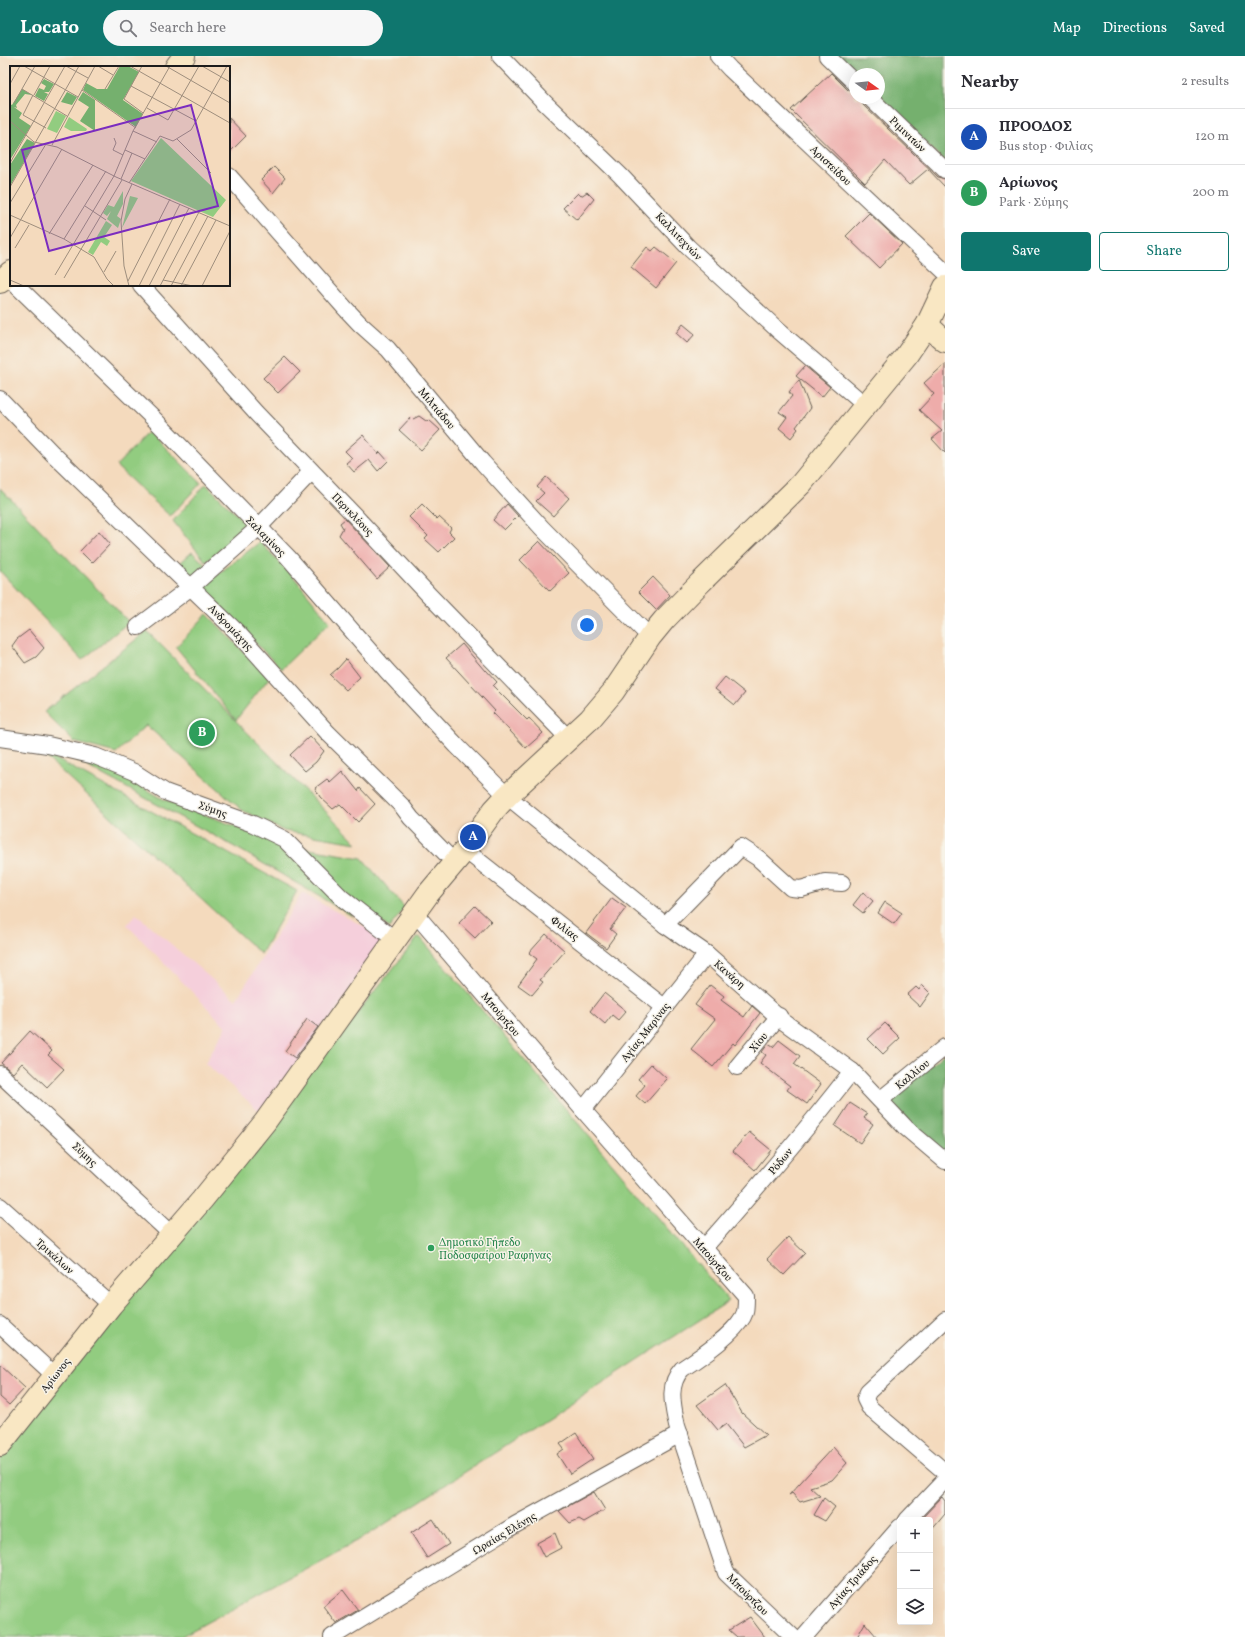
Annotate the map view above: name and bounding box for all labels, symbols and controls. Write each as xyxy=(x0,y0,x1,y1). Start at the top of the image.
search box xyxy=(103,10,383,46)
text: Locato xyxy=(20,15,79,41)
icon: search xyxy=(117,17,139,39)
text: Search here xyxy=(149,18,226,39)
text: Map xyxy=(1053,19,1081,38)
text: Directions xyxy=(1103,19,1167,38)
text: Saved xyxy=(1189,19,1225,38)
inset map xyxy=(10,66,230,286)
north arrow xyxy=(849,68,885,104)
text: Nearby xyxy=(961,71,1019,94)
text: 2 results xyxy=(1181,73,1229,91)
street label: Ριμινιτών xyxy=(885,114,929,157)
text: ΠΡΟΟΔΟΣ xyxy=(999,117,1072,138)
text: A xyxy=(969,128,979,146)
text: 120 m xyxy=(1195,128,1229,146)
text: Bus stop · Φιλίας xyxy=(999,138,1093,156)
street label: Αριστείδου xyxy=(806,143,854,190)
text: Αρίωνος xyxy=(999,173,1058,194)
text: B xyxy=(970,184,978,202)
text: 200 m xyxy=(1192,184,1229,202)
text: Park · Σύμης xyxy=(999,194,1069,212)
street label: Καλλιτεχνών xyxy=(651,210,705,265)
button: Save xyxy=(961,232,1091,271)
button: Share xyxy=(1099,232,1229,271)
street label: Μιλτιάδου xyxy=(414,385,458,433)
street label: Περικλέους xyxy=(328,490,376,540)
street label: Σαλαμίνος xyxy=(241,514,289,561)
street label: Ανδρομάχης xyxy=(204,601,256,655)
your location xyxy=(577,615,597,635)
pin: B xyxy=(189,718,215,748)
street label: Σύμης xyxy=(196,798,229,822)
pin: A xyxy=(460,822,486,852)
street label: Φιλίας xyxy=(547,913,582,945)
street label: Κανάρη xyxy=(710,957,748,993)
street label: Μπούρτζου xyxy=(477,990,523,1040)
street label: Αγίας Μαρίνας xyxy=(618,1000,674,1066)
street label: Χίου xyxy=(746,1030,772,1056)
street label: Καλλίου xyxy=(893,1057,933,1094)
street label: Σύμης xyxy=(68,1139,100,1171)
street label: Ρόδων xyxy=(766,1145,797,1179)
street label: Μπούρτζου xyxy=(689,1235,735,1285)
street label: Τρικάλων xyxy=(32,1236,77,1279)
place label: Δημοτικό Γήπεδο Ποδοσφαίρου Ραφήνας xyxy=(439,1236,551,1264)
marker: Δημοτικό Γήπεδο Ποδοσφαίρου Ραφήνας xyxy=(426,1243,436,1253)
street label: Αρίωνος xyxy=(38,1355,75,1397)
street label: Ωραίας Ελένης xyxy=(470,1509,540,1559)
map controls xyxy=(897,1517,933,1625)
button: + xyxy=(897,1517,933,1553)
street label: Αγίας Τριάδος xyxy=(825,1553,881,1613)
button: − xyxy=(897,1553,933,1589)
street label: Μπούρτζου xyxy=(723,1571,771,1619)
button: layers xyxy=(897,1589,933,1625)

